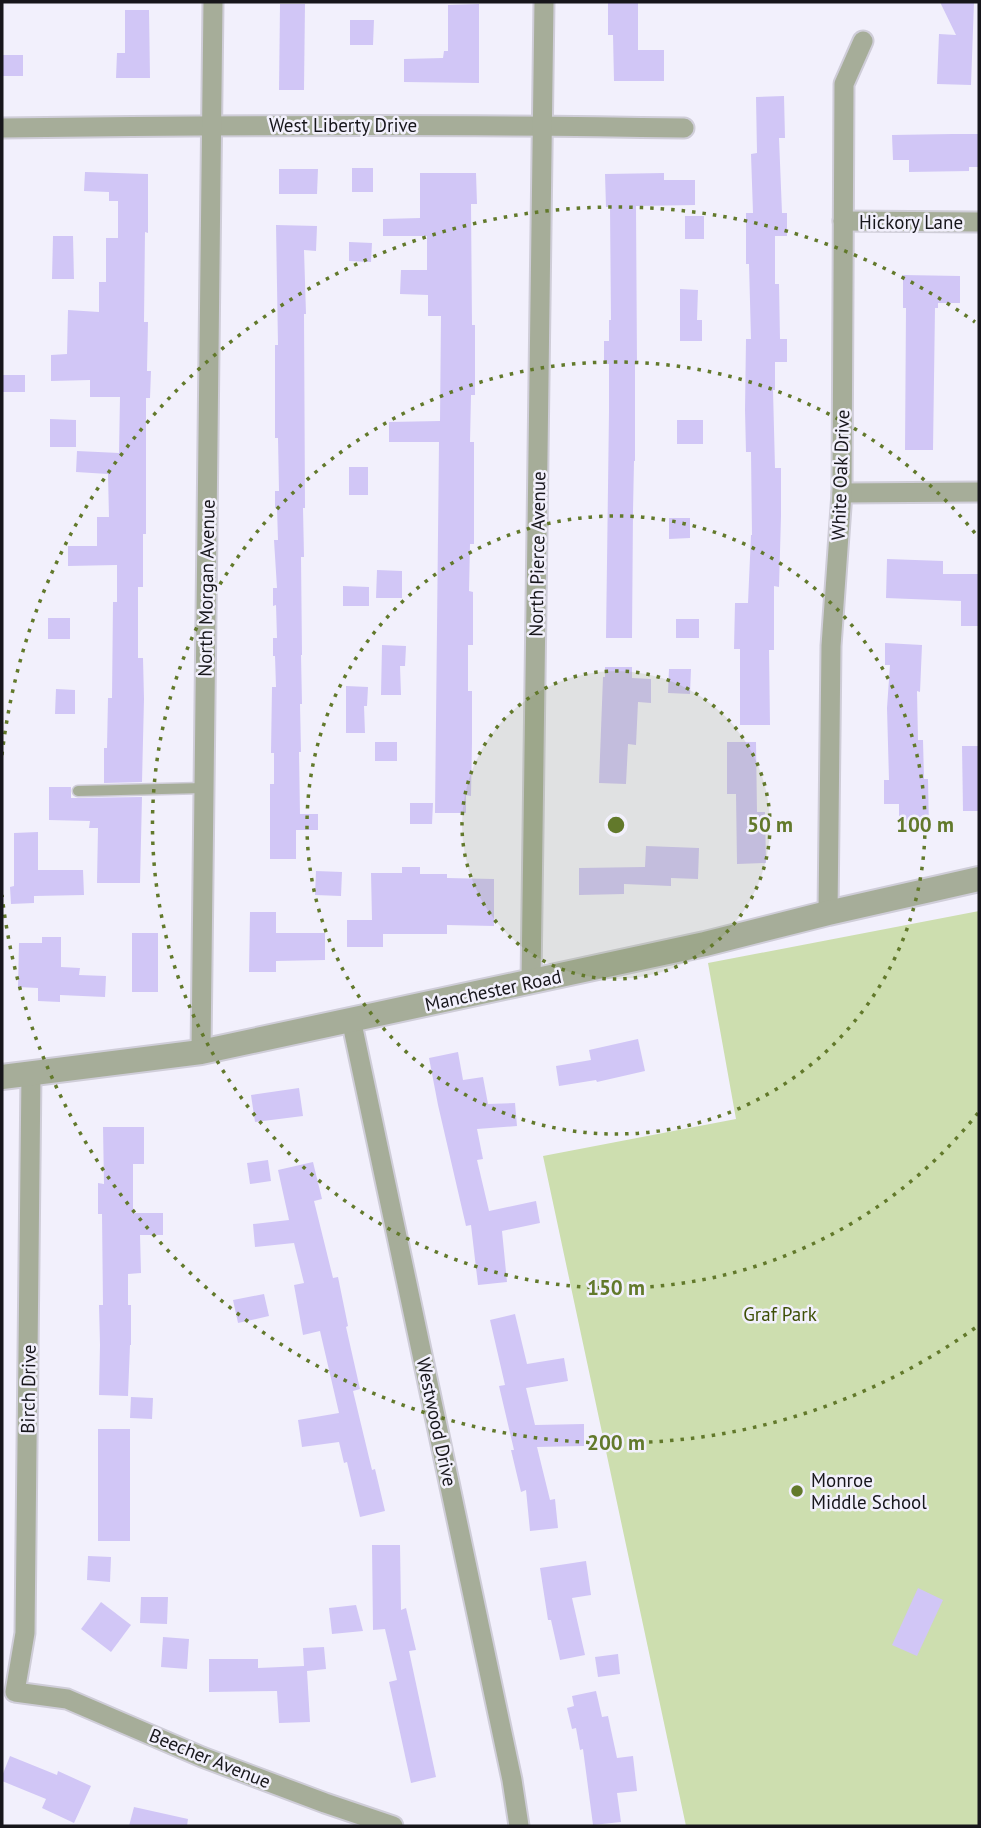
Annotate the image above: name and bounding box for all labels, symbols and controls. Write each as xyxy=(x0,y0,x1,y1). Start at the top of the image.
street label: West Liberty Drive xyxy=(269,113,417,137)
street label: Hickory Lane xyxy=(859,210,963,234)
street label: White Oak Drive xyxy=(826,409,854,541)
street label: North Pierce Avenue xyxy=(524,471,550,637)
street label: North Morgan Avenue xyxy=(192,499,220,677)
text: 50 m xyxy=(747,811,793,838)
text: 100 m xyxy=(896,811,954,838)
centre of rings xyxy=(604,813,628,837)
street label: Manchester Road xyxy=(422,964,564,1016)
text: 150 m xyxy=(587,1274,645,1301)
park label: Graf Park xyxy=(743,1302,817,1326)
street label: Birch Drive xyxy=(15,1344,41,1434)
street label: Westwood Drive xyxy=(412,1355,462,1489)
text: 200 m xyxy=(587,1429,645,1456)
place label: Monroe Middle School xyxy=(811,1468,927,1514)
marker: Monroe Middle School xyxy=(789,1483,805,1499)
street label: Beecher Avenue xyxy=(146,1723,274,1793)

